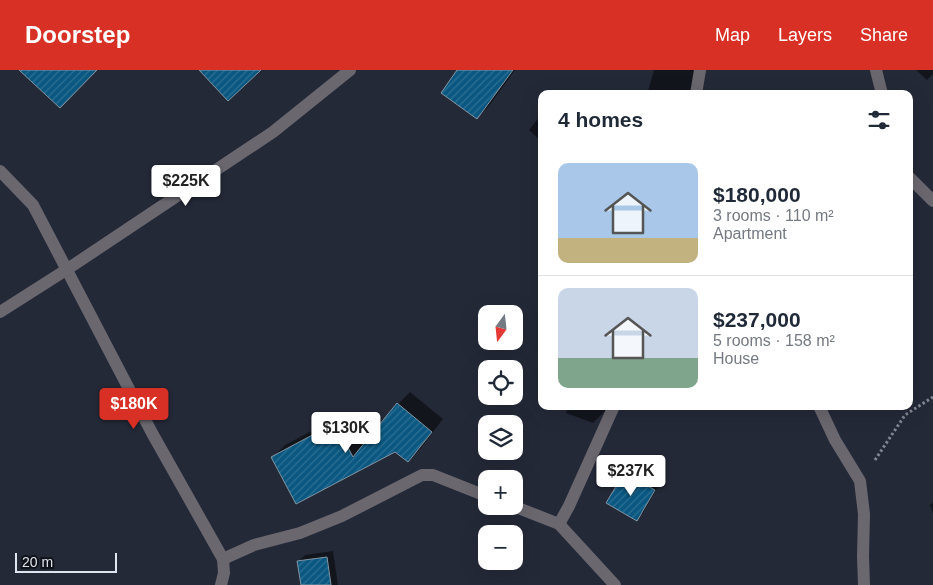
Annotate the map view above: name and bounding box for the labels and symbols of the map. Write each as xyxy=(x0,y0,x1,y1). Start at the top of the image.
pin: $225K xyxy=(151,164,221,207)
north arrow xyxy=(478,305,522,350)
pin: $180K xyxy=(99,388,169,430)
pin: $130K xyxy=(311,412,381,454)
pin: $237K xyxy=(596,454,666,497)
scale bar xyxy=(15,550,118,573)

